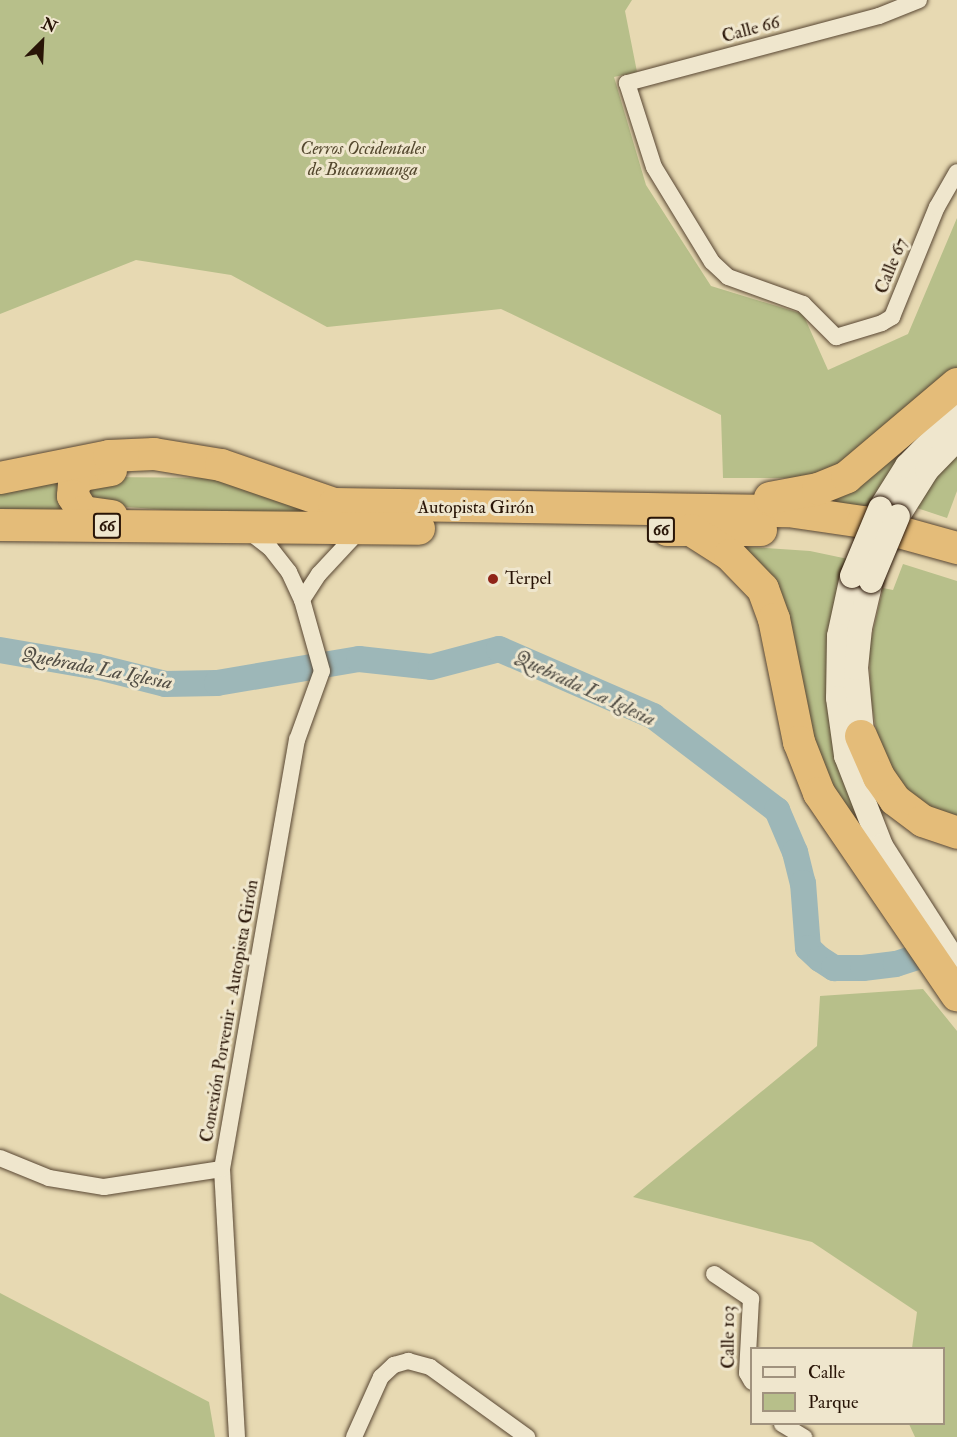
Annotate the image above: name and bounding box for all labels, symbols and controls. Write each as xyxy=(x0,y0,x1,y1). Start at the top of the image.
north arrow xyxy=(12,12,72,72)
street label: Calle 66 xyxy=(720,12,782,48)
text: N xyxy=(39,14,60,38)
park label: Cerros Occidentales de Bucaramanga xyxy=(300,139,426,182)
street label: Calle 67 xyxy=(871,235,913,297)
street label: Autopista Girón xyxy=(418,497,534,519)
road number: 66 xyxy=(92,513,122,539)
road number: 66 xyxy=(646,517,676,543)
place label: Terpel xyxy=(505,568,552,590)
marker: Terpel xyxy=(486,572,500,586)
water label: Quebrada La Iglesia xyxy=(20,642,174,694)
water label: Quebrada La Iglesia xyxy=(511,645,659,731)
street label: Conexión Porvenir - Autopista Girón xyxy=(196,878,264,1144)
street label: Calle 103 xyxy=(718,1305,740,1369)
legend xyxy=(750,1347,945,1425)
text: Calle xyxy=(808,1361,845,1384)
text: Parque xyxy=(808,1391,858,1414)

